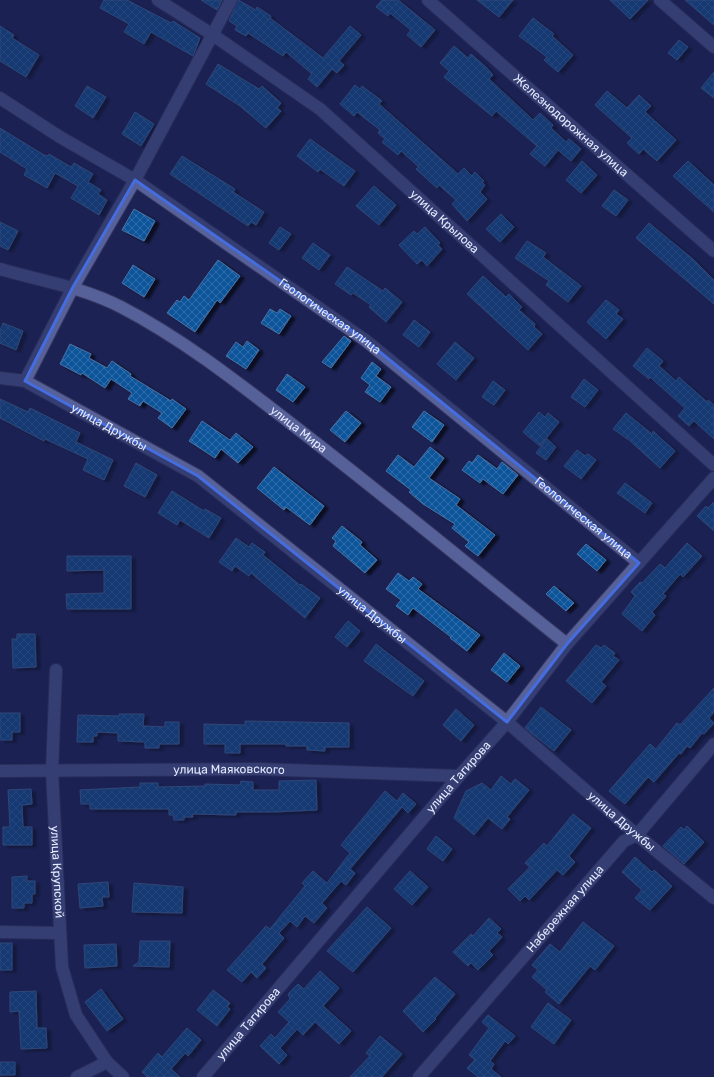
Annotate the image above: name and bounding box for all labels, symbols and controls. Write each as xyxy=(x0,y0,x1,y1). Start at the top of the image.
street label: Железнодорожная улица xyxy=(510,71,631,180)
street label: улица Крылова xyxy=(407,187,482,256)
street label: Геологическая улица xyxy=(276,275,384,357)
street label: улица Дружбы xyxy=(69,401,149,454)
street label: улица Мира xyxy=(267,403,330,456)
street label: Геологическая улица xyxy=(532,474,635,562)
street label: улица Дружбы xyxy=(335,583,409,646)
street label: улица Тагирова xyxy=(423,738,494,816)
street label: улица Маяковского xyxy=(173,762,285,777)
street label: улица Дружбы xyxy=(585,788,658,854)
street label: улица Крупской xyxy=(48,825,66,918)
street label: Набережная улица xyxy=(524,862,607,955)
street label: улица Тагирова xyxy=(214,984,283,1063)

